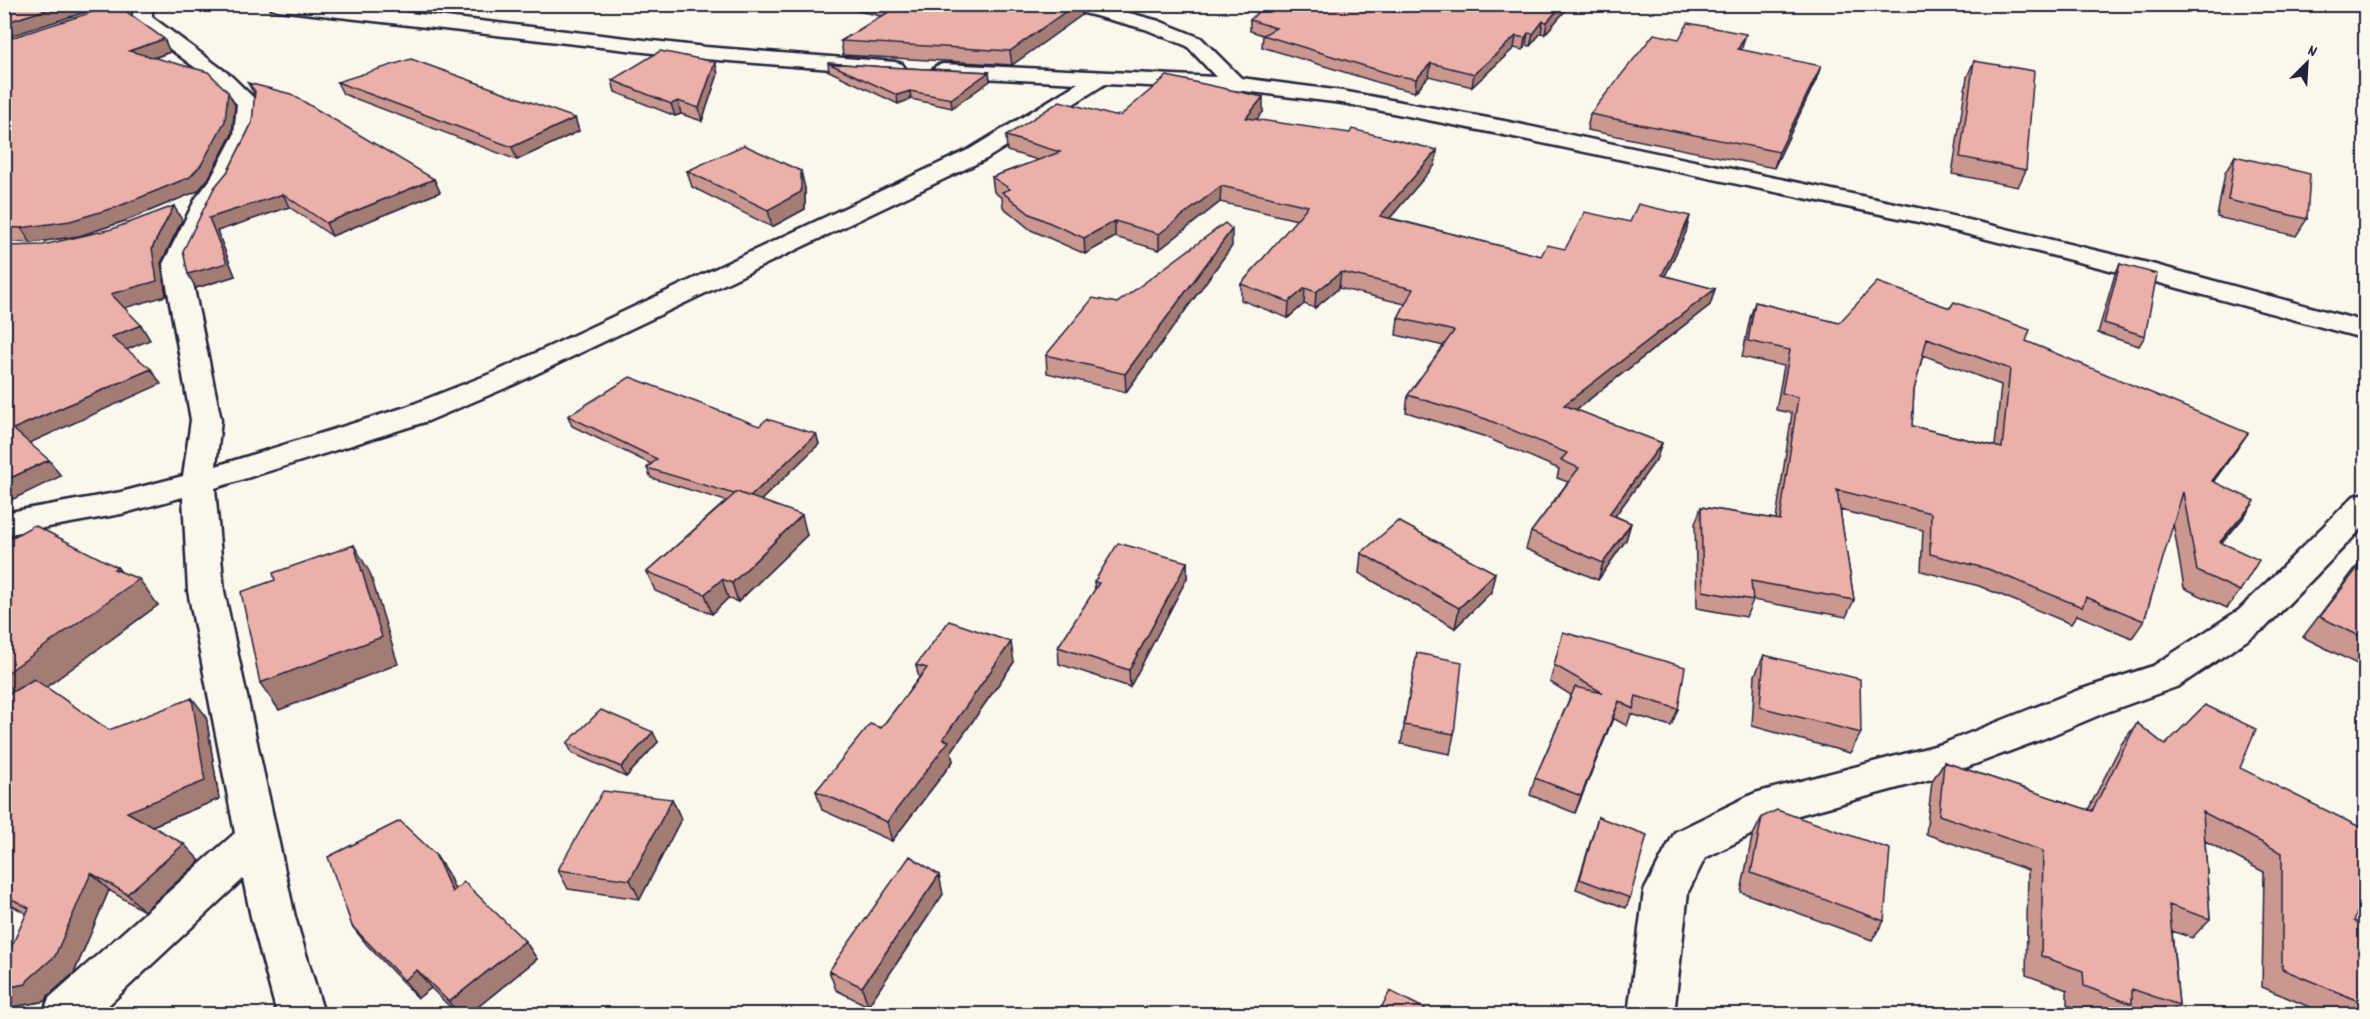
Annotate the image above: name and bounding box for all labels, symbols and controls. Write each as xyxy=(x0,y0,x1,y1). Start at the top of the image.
north arrow xyxy=(2277,33,2337,93)
text: N xyxy=(2304,39,2320,64)

